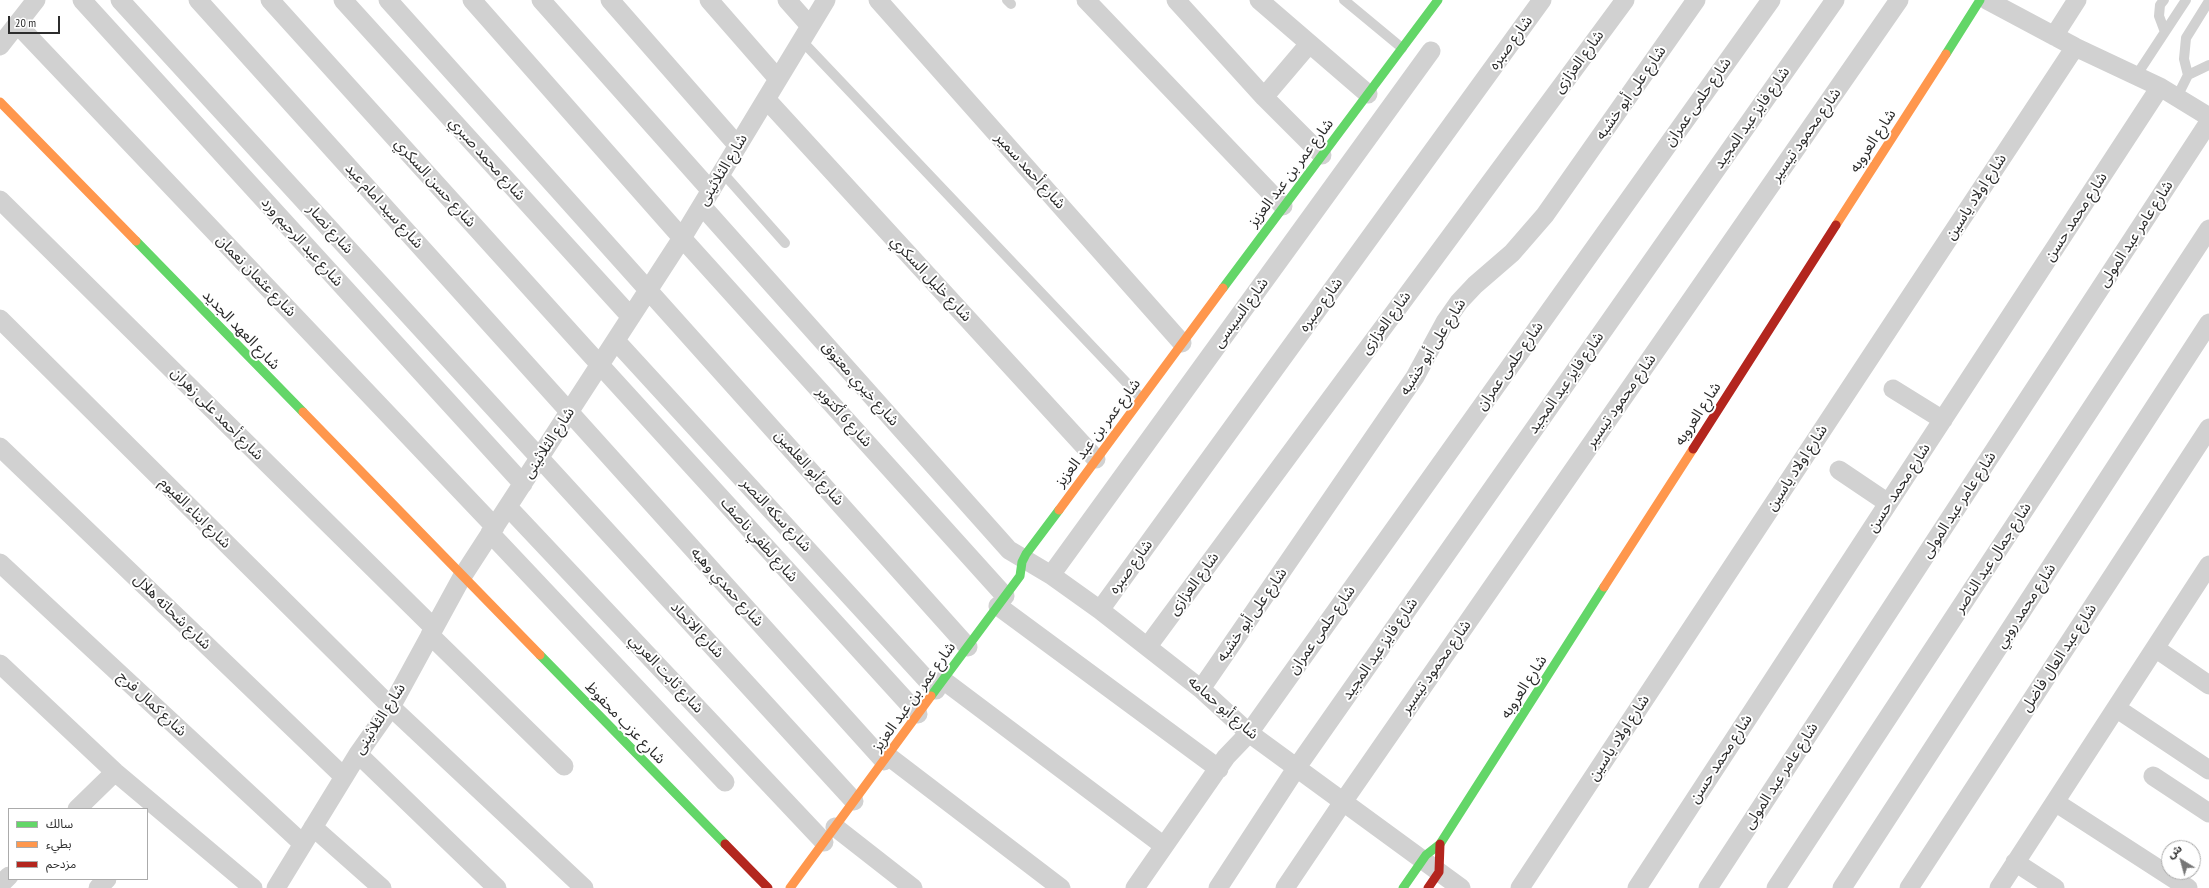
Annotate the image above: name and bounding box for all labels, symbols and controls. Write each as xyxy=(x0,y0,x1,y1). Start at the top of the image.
scale bar xyxy=(10,8,62,34)
street label: شارع صبره xyxy=(1485,12,1537,74)
text: 20 m xyxy=(15,15,36,30)
street label: شارع العزازى xyxy=(1550,27,1608,97)
street label: شارع على أبو خشبه xyxy=(1592,43,1670,143)
street label: شارع حلمى عمران xyxy=(1661,54,1735,150)
street label: شارع فايز عبد المجيد xyxy=(1710,64,1794,172)
street label: شارع محمود تيسير xyxy=(1767,85,1845,185)
street label: شارع العروبه xyxy=(1846,106,1900,176)
street label: شارع محمد صبري xyxy=(445,114,529,204)
street label: شارع عمر بن عبد العزيز xyxy=(1244,115,1338,231)
street label: شارع أحمد سمير xyxy=(991,129,1069,213)
street label: شارع الثلاثينى xyxy=(694,131,752,209)
street label: شارع حسن السكري xyxy=(390,135,480,231)
street label: شارع اولاد ياسين xyxy=(1942,151,2010,243)
street label: شارع سيد امام عيد xyxy=(341,160,427,252)
street label: شارع محمد حسن xyxy=(2041,169,2111,265)
street label: شارع عامر عبد المولى xyxy=(2095,177,2177,291)
street label: شارع عبد الرحيم ورد xyxy=(257,194,347,290)
street label: شارع نصار xyxy=(303,200,357,258)
street label: شارع عثمان نعمان xyxy=(212,231,300,321)
street label: شارع خليل السكري xyxy=(887,232,975,326)
street label: شارع صبره xyxy=(1295,274,1347,336)
street label: شارع السيسى xyxy=(1210,275,1272,351)
street label: شارع العهد الجديد xyxy=(198,286,284,374)
street label: شارع العزازى xyxy=(1357,288,1415,358)
street label: شارع على أبو خشبه xyxy=(1396,295,1470,399)
street label: شارع حلمى عمران xyxy=(1473,318,1547,414)
street label: شارع فايز عبد المجيد xyxy=(1524,329,1608,437)
street label: شارع خيري معتوق xyxy=(817,338,903,430)
street label: شارع محمود تيسير xyxy=(1582,351,1660,451)
street label: شارع أحمد على زهران xyxy=(167,364,267,464)
street label: شارع عمر بن عبد العزيز xyxy=(1051,375,1145,491)
street label: شارع العروبه xyxy=(1671,379,1725,449)
street label: شارع 6 أكتوبر xyxy=(812,383,876,451)
street label: شارع الثلاثينى xyxy=(519,404,579,482)
street label: شارع اولاد ياسين xyxy=(1763,422,1831,514)
street label: شارع أبو العلمين xyxy=(770,427,848,509)
street label: شارع محمد حسن xyxy=(1864,440,1934,536)
street label: شارع عامر عبد المولى xyxy=(1918,448,2000,562)
street label: شارع ابناء الفيوم xyxy=(156,474,234,552)
street label: شارع سكه النصر xyxy=(737,474,815,556)
street label: شارع لطفي ناصف xyxy=(717,494,801,586)
street label: شارع جمال عبد الناصر xyxy=(1951,499,2035,617)
street label: شارع صبره xyxy=(1105,536,1157,598)
street label: شارع حمدي وهبه xyxy=(687,544,767,630)
street label: شارع العزازى xyxy=(1165,549,1223,619)
street label: شارع محمد روبي xyxy=(1992,560,2060,652)
street label: شارع على أبو خشبه xyxy=(1213,565,1291,665)
street label: شارع شحاته هلال xyxy=(129,570,215,654)
street label: شارع حلمى عمران xyxy=(1285,582,1359,678)
street label: شارع فايز عبد المجيد xyxy=(1338,595,1422,703)
street label: شارع الاتحاد xyxy=(666,598,728,662)
street label: شارع عبد العال فاضل xyxy=(2017,601,2101,715)
street label: شارع محمود تيسير xyxy=(1397,617,1475,717)
street label: شارع ثابت العربي xyxy=(625,631,707,717)
street label: شارع عمر بن عبد العزيز xyxy=(868,639,960,755)
street label: شارع العروبه xyxy=(1497,652,1551,722)
street label: شارع كمال فرج xyxy=(114,668,190,740)
street label: شارع أبو حمامه xyxy=(1184,673,1262,743)
street label: شارع عزب محفوظ xyxy=(581,678,669,768)
street label: شارع الثلاثينى xyxy=(350,680,410,758)
street label: شارع اولاد ياسين xyxy=(1585,692,1653,784)
street label: شارع محمد حسن xyxy=(1686,711,1756,807)
street label: شارع عامر عبد المولى xyxy=(1740,719,1822,833)
legend xyxy=(8,808,148,880)
text: سالك xyxy=(46,816,73,831)
text: بطيء xyxy=(46,836,72,851)
north arrow xyxy=(2161,840,2201,880)
text: ش xyxy=(2164,841,2185,861)
text: مزدحم xyxy=(46,856,76,871)

